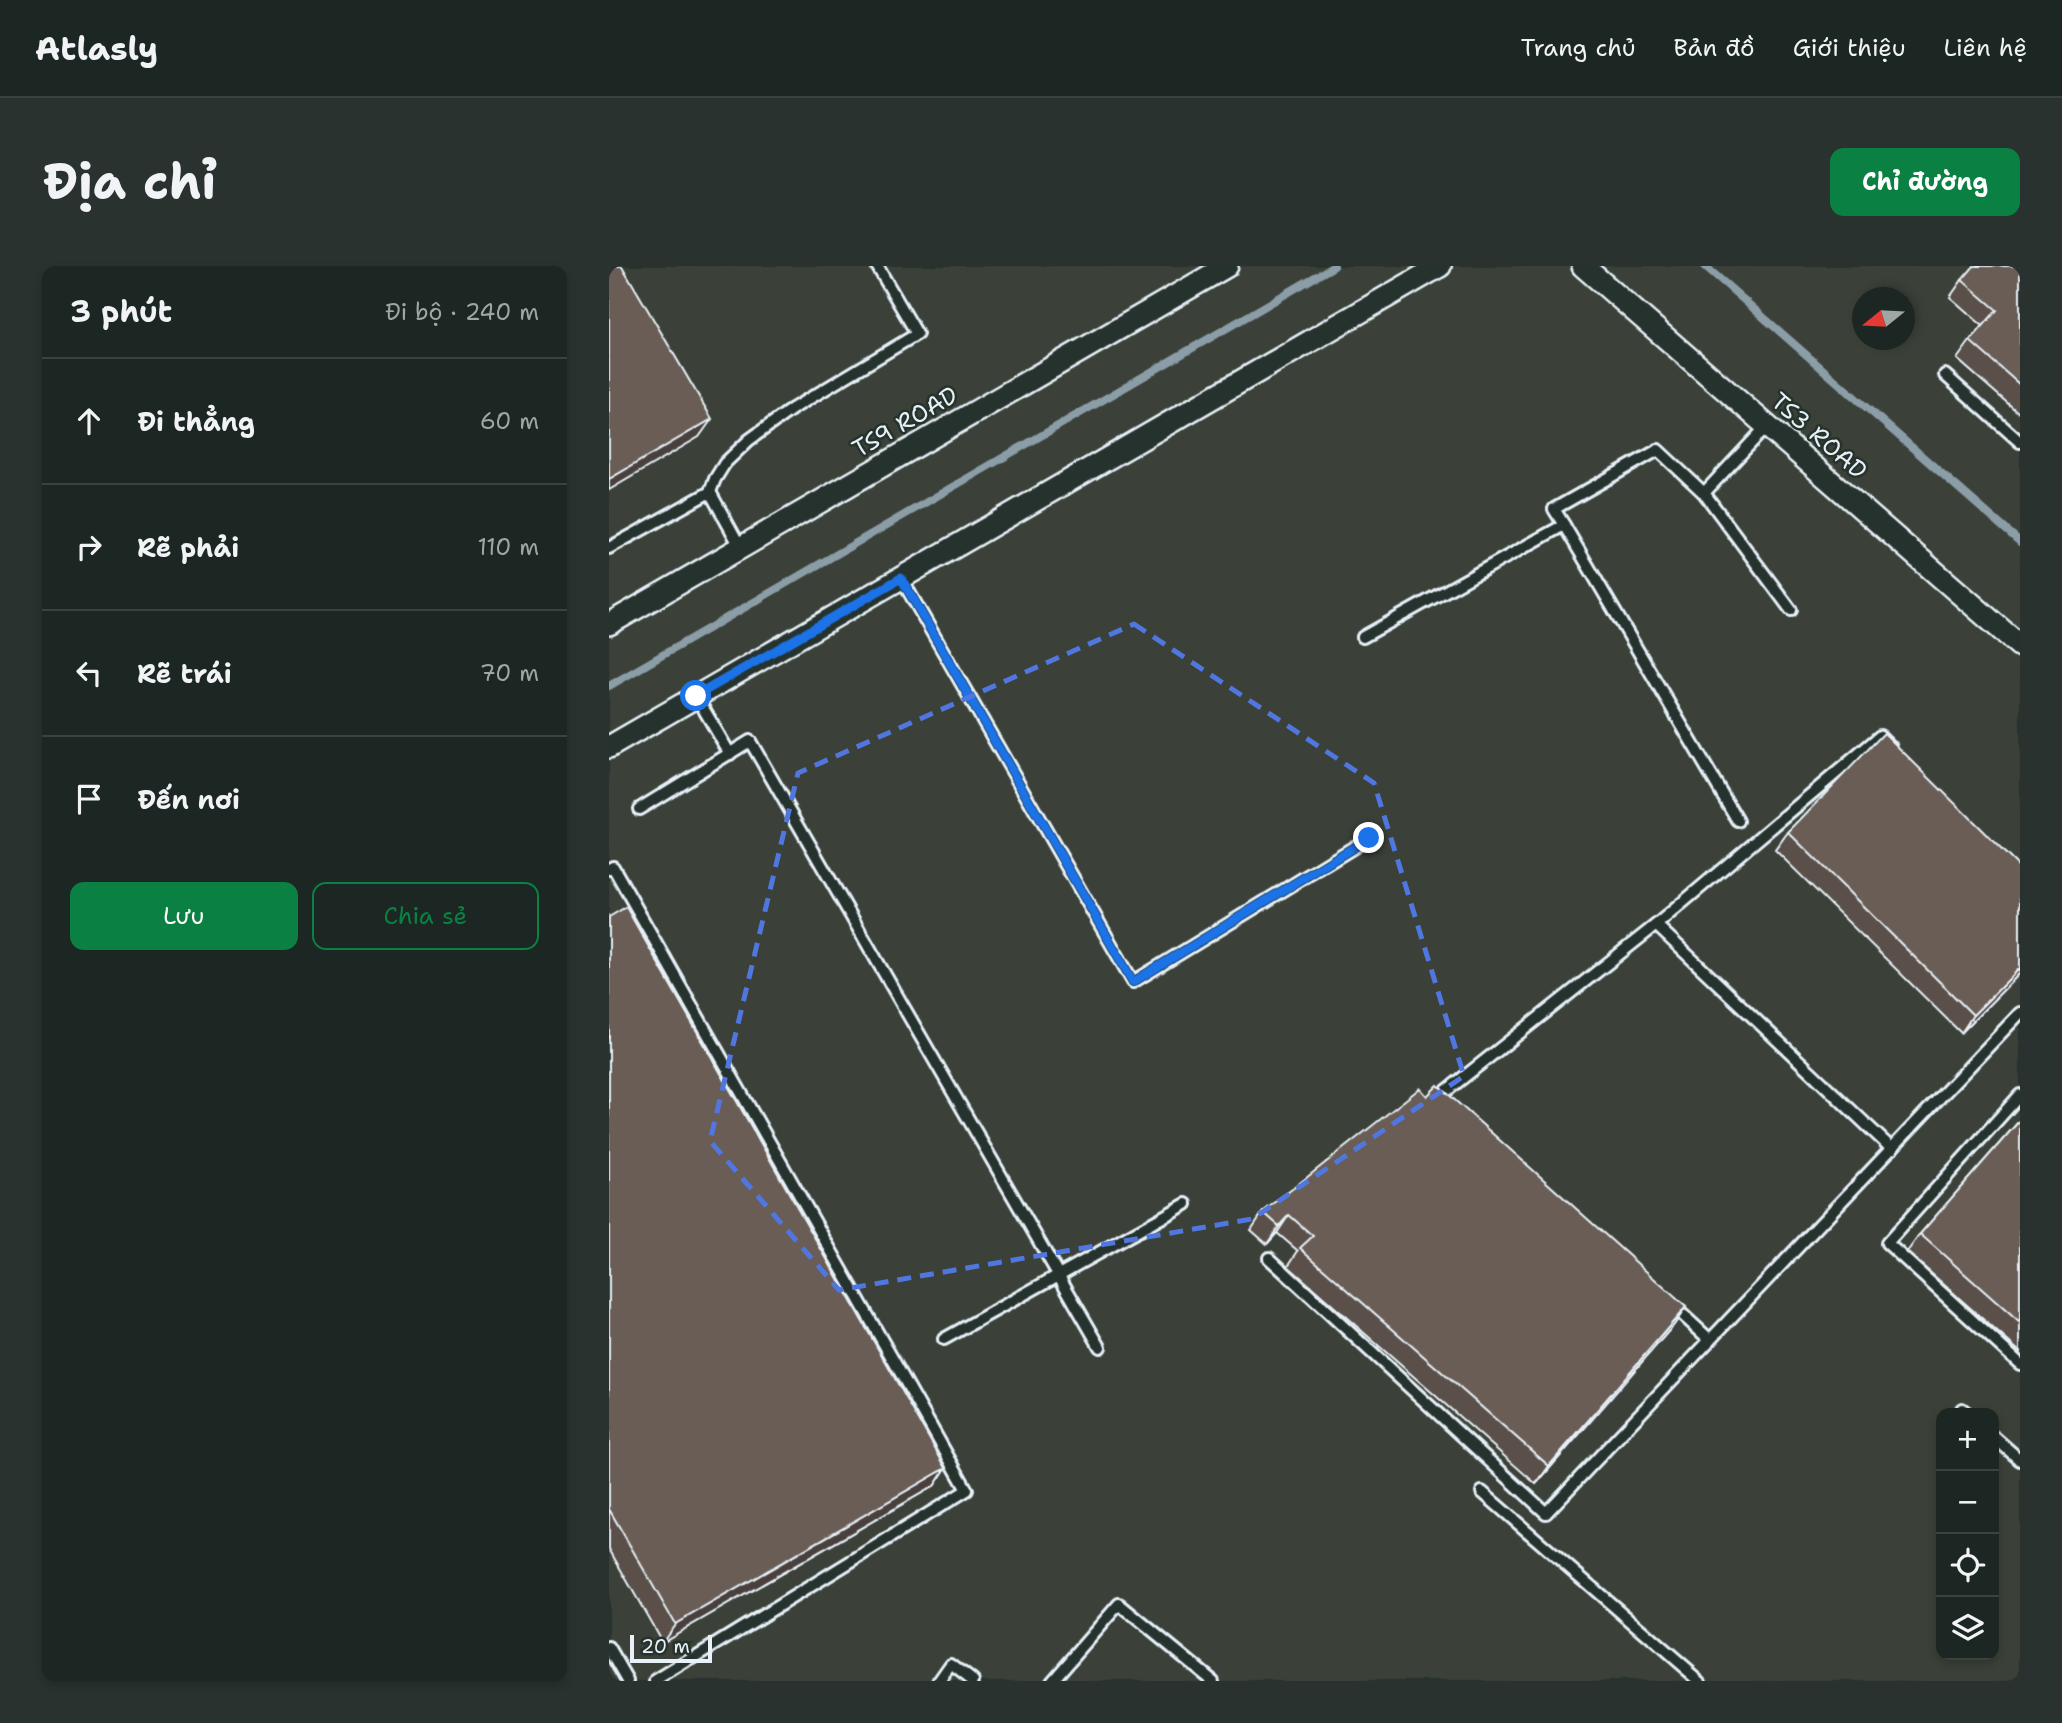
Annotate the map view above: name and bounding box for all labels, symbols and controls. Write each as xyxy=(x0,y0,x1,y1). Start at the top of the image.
text: Atlasly xyxy=(35,26,158,71)
text: Trang chủ xyxy=(1521,32,1636,64)
text: Bản đồ xyxy=(1674,32,1755,64)
text: Giới thiệu xyxy=(1793,32,1906,64)
text: Liên hệ xyxy=(1944,32,2027,64)
button: Chỉ đường xyxy=(1830,148,2020,216)
text: Địa chỉ xyxy=(42,149,216,215)
north arrow xyxy=(1852,287,1915,350)
text: 3 phút xyxy=(70,291,172,332)
text: Đi bộ · 240 m xyxy=(385,297,539,327)
street label: TS9 ROAD xyxy=(846,379,964,465)
street label: TS3 ROAD xyxy=(1764,385,1874,487)
icon: ahead xyxy=(70,402,108,440)
text: Đi thẳng xyxy=(137,404,255,439)
text: 60 m xyxy=(480,406,539,436)
icon: right xyxy=(70,528,108,566)
text: Rẽ phải xyxy=(137,530,239,565)
text: 110 m xyxy=(477,532,539,562)
icon: left xyxy=(70,654,108,692)
text: Rẽ trái xyxy=(137,656,232,691)
text: 70 m xyxy=(480,658,539,688)
route start xyxy=(680,680,711,711)
icon: arrive xyxy=(70,780,108,818)
text: Đến nơi xyxy=(137,782,240,817)
route end xyxy=(1353,822,1384,853)
button: Lưu xyxy=(70,882,298,950)
button: Chia sẻ xyxy=(312,882,539,950)
map controls xyxy=(1936,1408,1999,1660)
button: + xyxy=(1936,1408,1999,1471)
button: − xyxy=(1936,1471,1999,1534)
button: locate xyxy=(1936,1534,1999,1597)
button: layers xyxy=(1936,1597,1999,1660)
scale bar xyxy=(630,1632,712,1664)
text: 20 m xyxy=(641,1634,690,1659)

